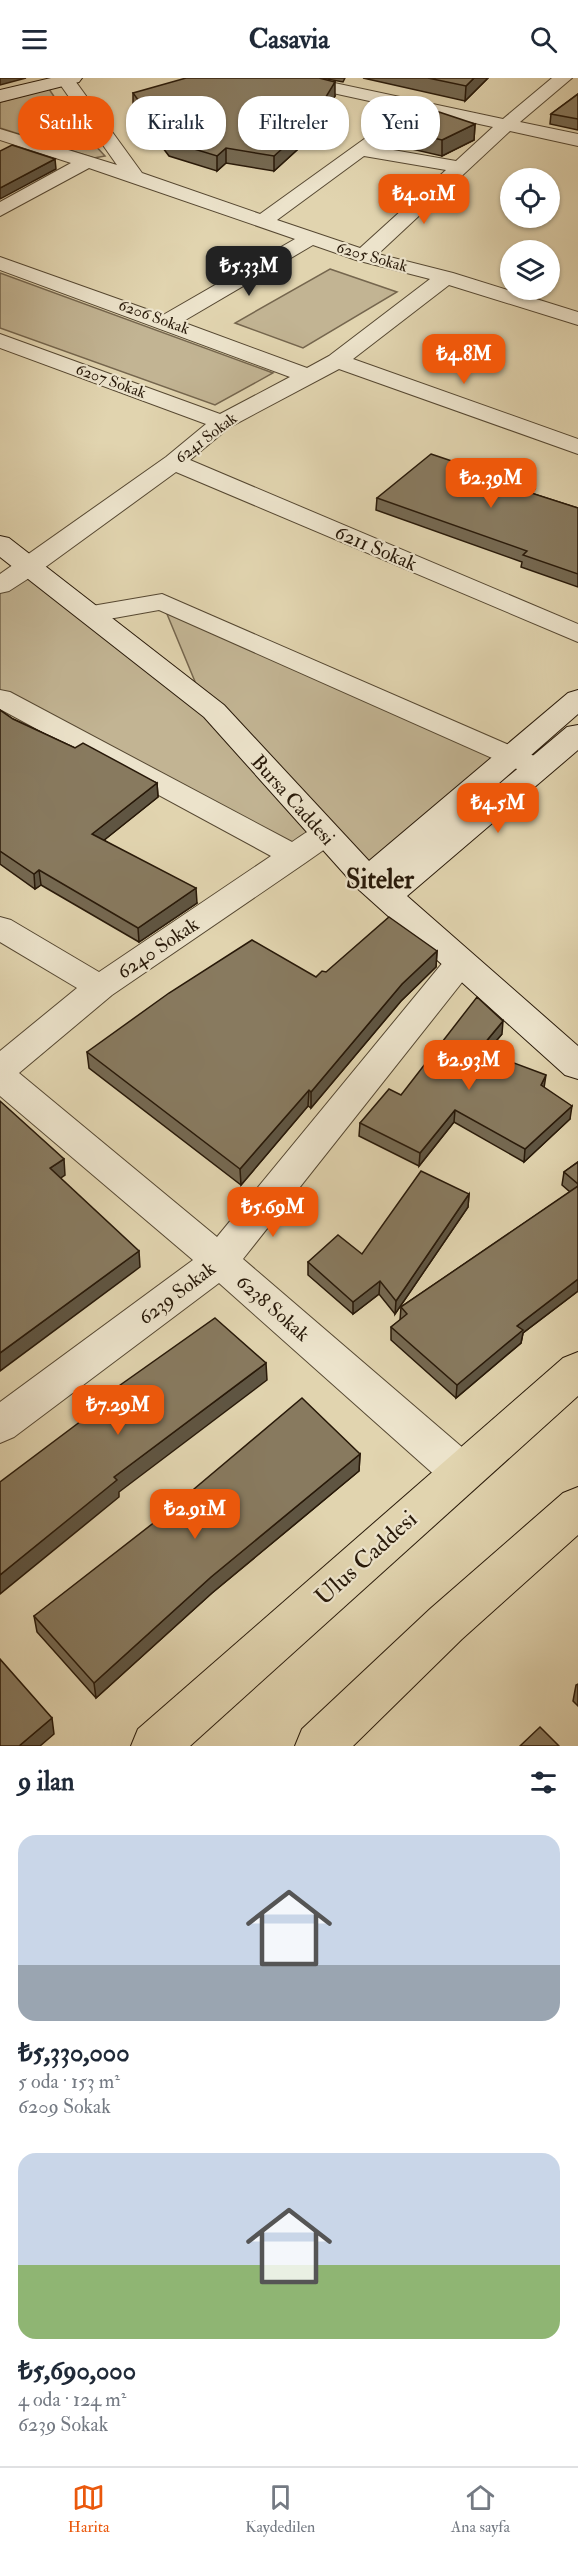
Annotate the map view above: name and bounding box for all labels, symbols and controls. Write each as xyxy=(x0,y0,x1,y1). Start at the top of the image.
icon: menu xyxy=(18,23,51,56)
text: Casavia xyxy=(249,23,329,56)
icon: search xyxy=(527,23,560,56)
chip: Satılık xyxy=(18,96,114,150)
chip: Kiralık xyxy=(126,96,226,150)
chip: Filtreler xyxy=(238,96,349,150)
chip: Yeni xyxy=(361,96,440,150)
map controls xyxy=(500,168,560,300)
button: locate xyxy=(500,168,560,228)
pin: ₺4.01M xyxy=(375,174,473,225)
text: ₺4.01M xyxy=(392,181,456,206)
street label: 6205 Sokak xyxy=(334,237,410,277)
button: layers xyxy=(500,240,560,300)
pin: ₺5.33M xyxy=(200,246,298,297)
text: ₺5.33M xyxy=(220,253,278,278)
street label: 6206 Sokak xyxy=(116,295,193,339)
pin: ₺4.8M xyxy=(422,334,506,385)
text: ₺4.8M xyxy=(436,341,492,366)
street label: 6207 Sokak xyxy=(73,359,149,403)
street label: 6241 Sokak xyxy=(171,408,241,468)
pin: ₺2.39M xyxy=(442,458,540,509)
text: ₺2.39M xyxy=(460,465,522,490)
street label: 6211 Sokak xyxy=(331,520,421,577)
street label: Bursa Caddesi xyxy=(246,750,340,850)
pin: ₺4.5M xyxy=(456,783,540,834)
text: ₺4.5M xyxy=(471,790,525,815)
district label: Siteler xyxy=(346,864,414,896)
street label: 6240 Sokak xyxy=(112,911,204,984)
pin: ₺2.93M xyxy=(420,1040,518,1091)
text: ₺2.93M xyxy=(438,1047,500,1072)
pin: ₺5.69M xyxy=(224,1187,322,1238)
text: ₺5.69M xyxy=(241,1194,305,1219)
street label: 6239 Sokak xyxy=(133,1256,221,1330)
street label: 6238 Sokak xyxy=(231,1269,315,1347)
pin: ₺7.29M xyxy=(69,1385,167,1436)
text: ₺7.29M xyxy=(86,1392,150,1417)
pin: ₺2.91M xyxy=(146,1489,244,1540)
text: ₺2.91M xyxy=(164,1496,226,1521)
street label: Ulus Caddesi xyxy=(308,1504,424,1612)
text: 9 ilan xyxy=(18,1766,74,1798)
icon: filters xyxy=(527,1766,560,1799)
icon: home xyxy=(235,1874,343,1982)
text: ₺5,330,000 xyxy=(18,2037,130,2069)
text: 5 oda · 153 m² xyxy=(18,2069,120,2094)
text: 6209 Sokak xyxy=(18,2094,111,2119)
icon: home xyxy=(235,2192,343,2300)
text: ₺5,690,000 xyxy=(18,2355,136,2387)
text: 4 oda · 124 m² xyxy=(18,2387,126,2412)
text: 6239 Sokak xyxy=(18,2412,108,2437)
tab: Harita xyxy=(68,2481,110,2537)
tab: Kaydedilen xyxy=(245,2481,315,2537)
tab: Ana sayfa xyxy=(451,2481,510,2537)

